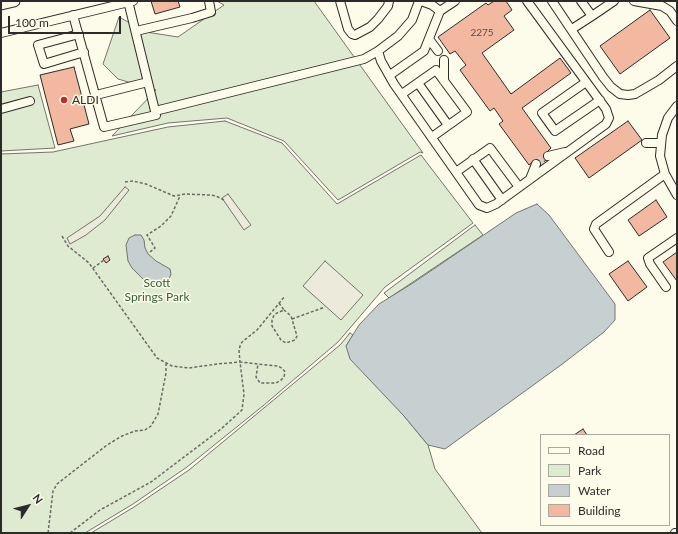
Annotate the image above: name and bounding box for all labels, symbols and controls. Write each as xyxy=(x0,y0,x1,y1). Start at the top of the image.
scale bar xyxy=(10,8,123,34)
text: 100 m xyxy=(15,15,49,30)
house number: 2275 xyxy=(470,27,494,39)
place label: ALDI xyxy=(72,93,99,107)
marker: ALDI xyxy=(59,95,69,105)
park label: Scott Springs Park xyxy=(125,276,189,304)
legend xyxy=(540,434,670,526)
text: Road xyxy=(578,443,605,458)
text: Park xyxy=(578,463,601,478)
text: Water xyxy=(578,483,611,498)
north arrow xyxy=(8,486,48,526)
text: N xyxy=(30,491,46,506)
text: Building xyxy=(578,503,621,518)

